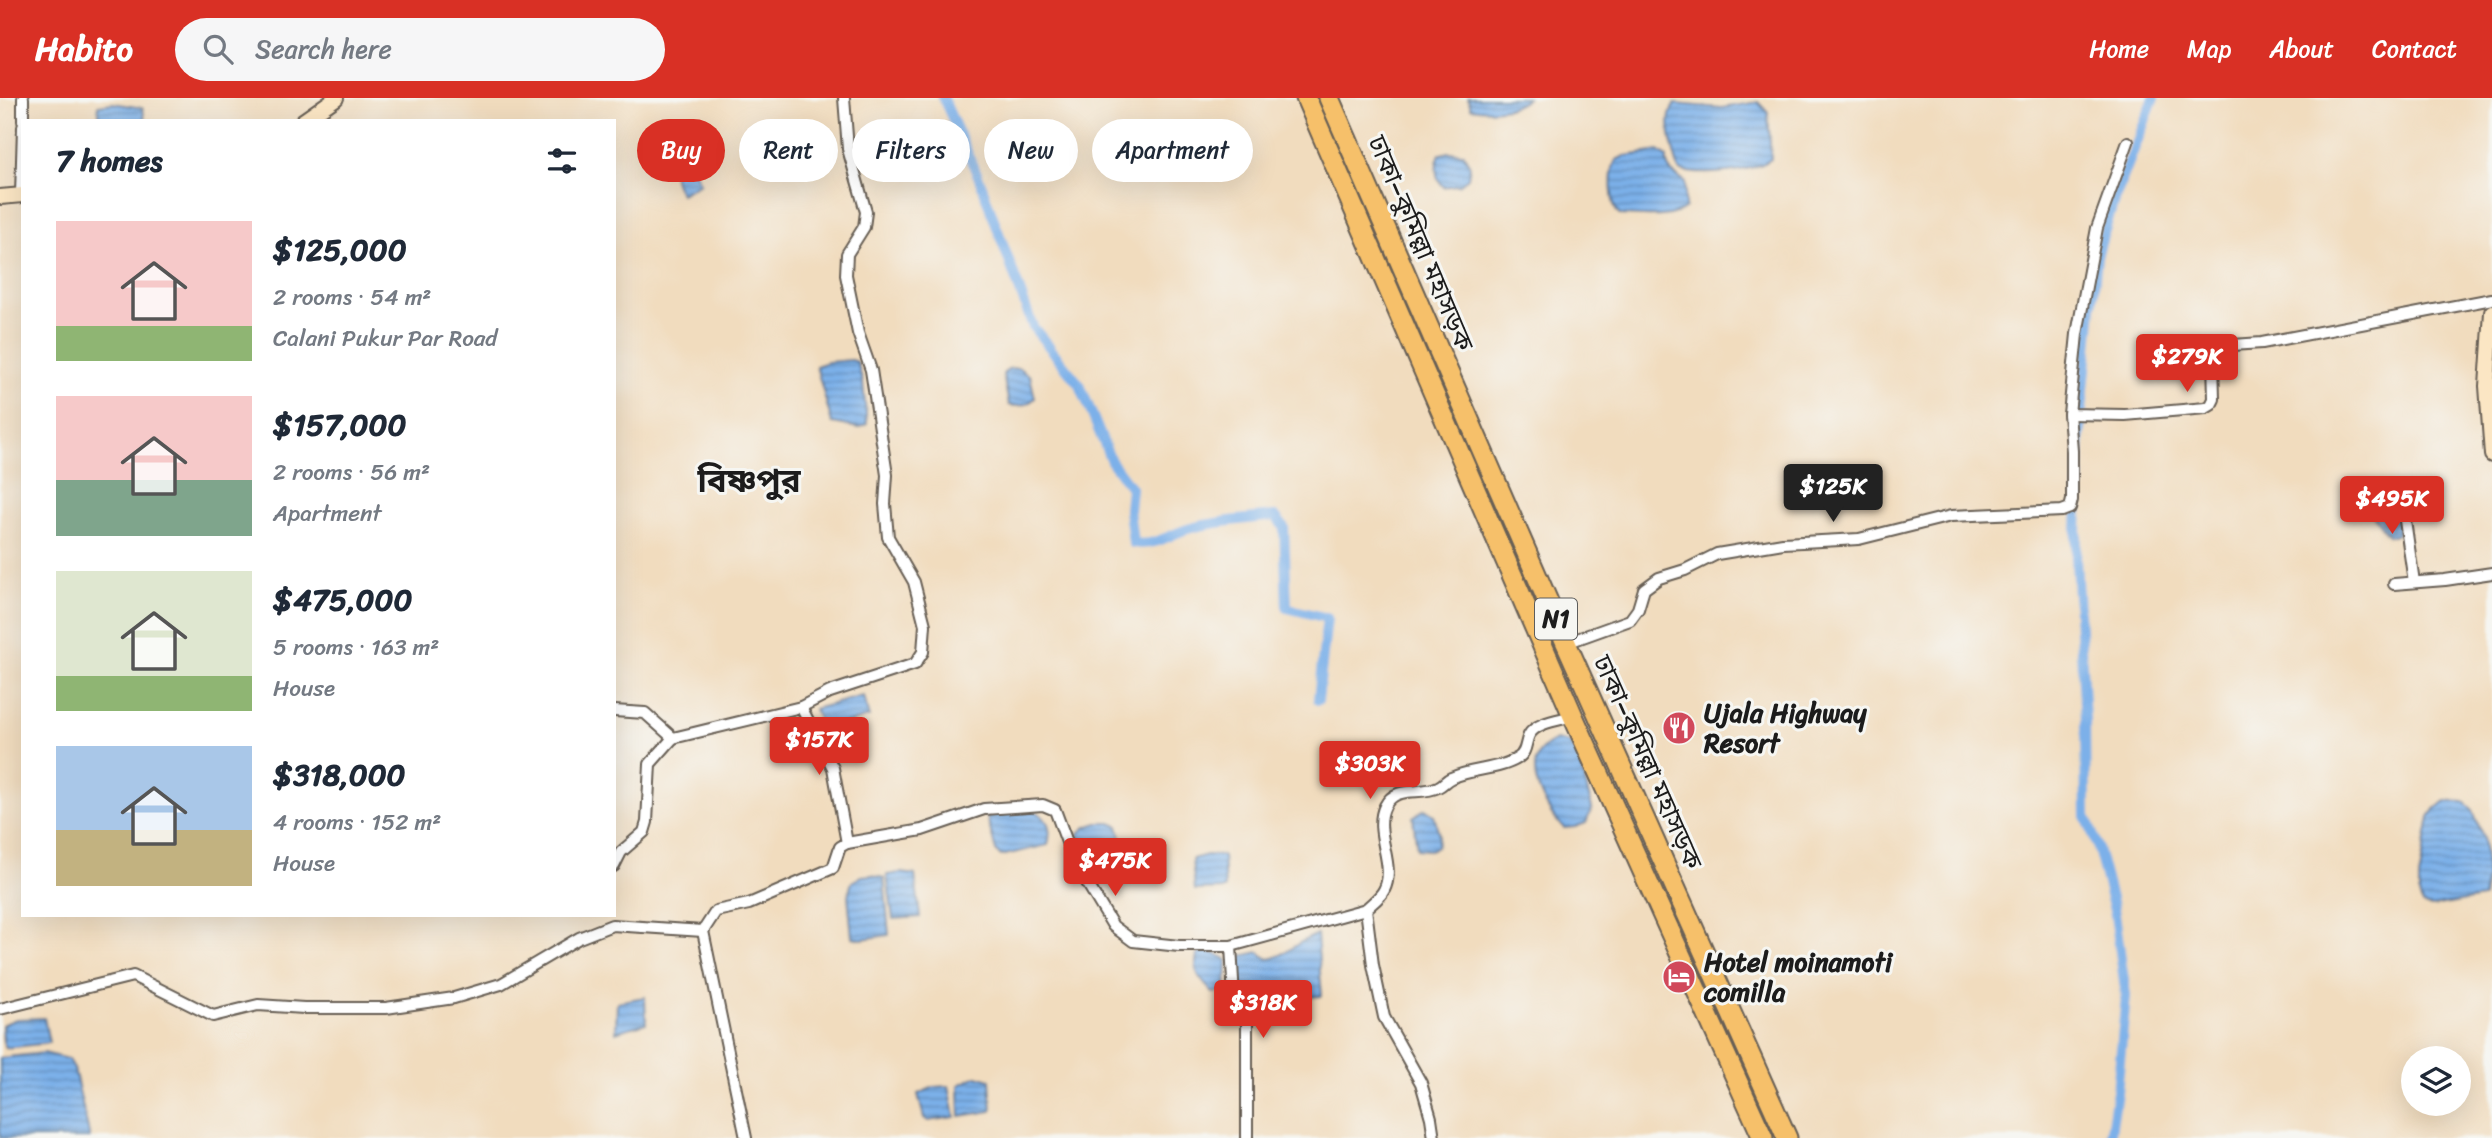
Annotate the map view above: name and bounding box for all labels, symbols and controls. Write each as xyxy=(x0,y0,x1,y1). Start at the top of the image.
search box xyxy=(175,18,665,81)
text: Habito xyxy=(35,20,133,78)
text: Search here xyxy=(255,26,392,72)
text: Home xyxy=(2089,28,2149,70)
text: Map xyxy=(2187,28,2231,70)
text: About xyxy=(2269,28,2334,70)
text: Contact xyxy=(2372,28,2457,70)
icon: search xyxy=(199,30,237,68)
chip: Buy xyxy=(637,119,725,182)
chip: Rent xyxy=(739,119,838,182)
chip: Filters xyxy=(852,119,970,182)
chip: New xyxy=(984,119,1078,182)
chip: Apartment xyxy=(1092,119,1253,182)
street label: ঢাকা–কুমিল্লা মহাসড়ক xyxy=(1354,127,1488,359)
text: 7 homes xyxy=(56,134,163,188)
icon: filters xyxy=(543,142,581,180)
text: $125,000 xyxy=(273,223,407,277)
icon: home xyxy=(112,249,196,333)
text: 2 rooms · 54 m² xyxy=(273,277,431,318)
text: Calani Pukur Par Road xyxy=(273,318,497,359)
pin: $279K xyxy=(2138,334,2236,394)
text: $279K xyxy=(2152,336,2222,377)
text: $157,000 xyxy=(273,398,406,452)
icon: home xyxy=(112,424,196,508)
text: 2 rooms · 56 m² xyxy=(273,452,430,493)
district label: বিষ্ণপুর xyxy=(696,452,802,510)
pin: $125K xyxy=(1784,464,1882,524)
text: $125K xyxy=(1800,466,1866,507)
pin: $495K xyxy=(2343,476,2441,536)
text: $495K xyxy=(2356,478,2428,519)
text: Apartment xyxy=(273,493,382,534)
text: $475,000 xyxy=(273,573,412,627)
road number: N1 xyxy=(1535,598,1577,640)
icon: home xyxy=(112,599,196,683)
text: 5 rooms · 163 m² xyxy=(273,627,439,668)
street label: ঢাকা–কুমিল্লা মহাসড়ক xyxy=(1580,646,1716,878)
text: House xyxy=(273,668,335,709)
place label: Ujala Highway Resort xyxy=(1703,690,1867,766)
restaurant icon: Ujala Highway Resort xyxy=(1660,709,1698,747)
pin: $157K xyxy=(770,718,868,777)
text: $157K xyxy=(786,719,852,760)
pin: $303K xyxy=(1321,742,1419,801)
text: $303K xyxy=(1335,743,1405,784)
text: $318,000 xyxy=(273,748,406,802)
icon: home xyxy=(112,774,196,858)
text: 4 rooms · 152 m² xyxy=(273,802,441,843)
pin: $475K xyxy=(1066,838,1164,898)
text: $475K xyxy=(1079,840,1151,881)
text: House xyxy=(273,843,335,884)
place label: Hotel moinamoti comilla xyxy=(1703,939,1894,1015)
hotel icon: Hotel moinamoti comilla xyxy=(1660,958,1698,996)
pin: $318K xyxy=(1214,981,1312,1040)
text: $318K xyxy=(1230,982,1296,1023)
map controls xyxy=(2401,1046,2471,1116)
button: layers xyxy=(2401,1046,2471,1116)

